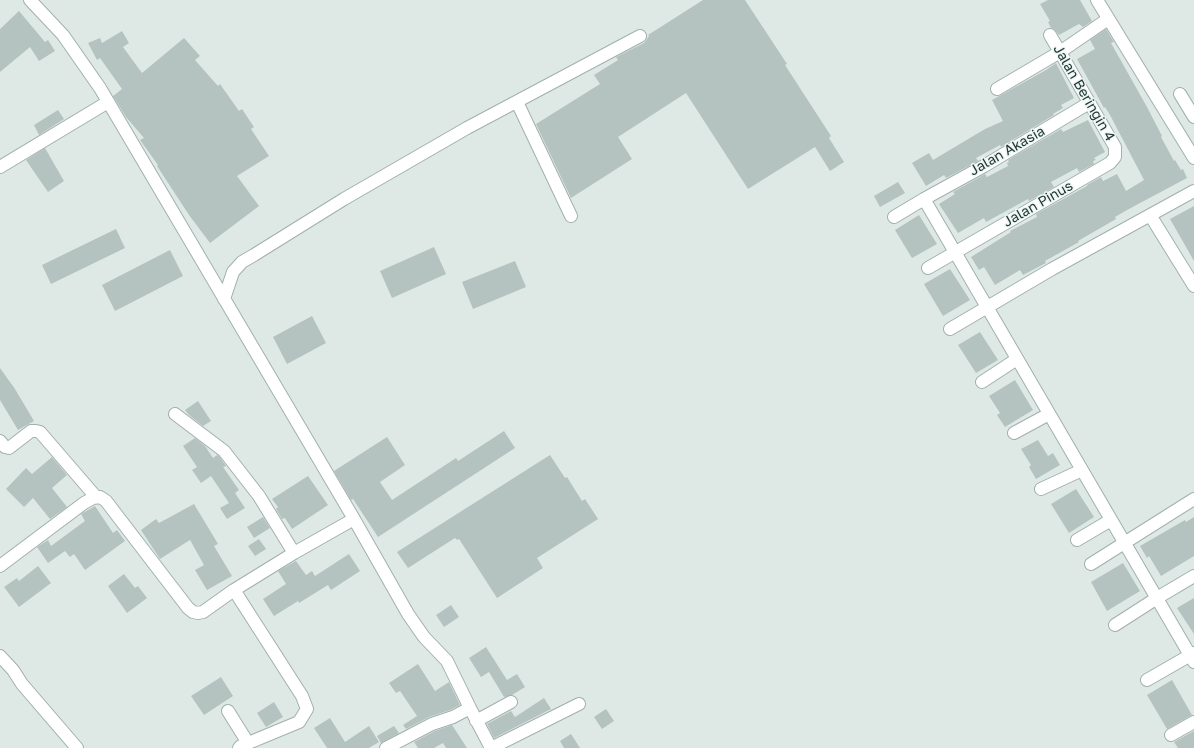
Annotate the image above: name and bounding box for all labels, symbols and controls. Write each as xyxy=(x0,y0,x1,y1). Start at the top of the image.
street label: Jalan Beringin 4 xyxy=(1050,42,1118,144)
street label: Jalan Akasia xyxy=(966,123,1048,179)
street label: Jalan Pinus xyxy=(1000,177,1076,231)

